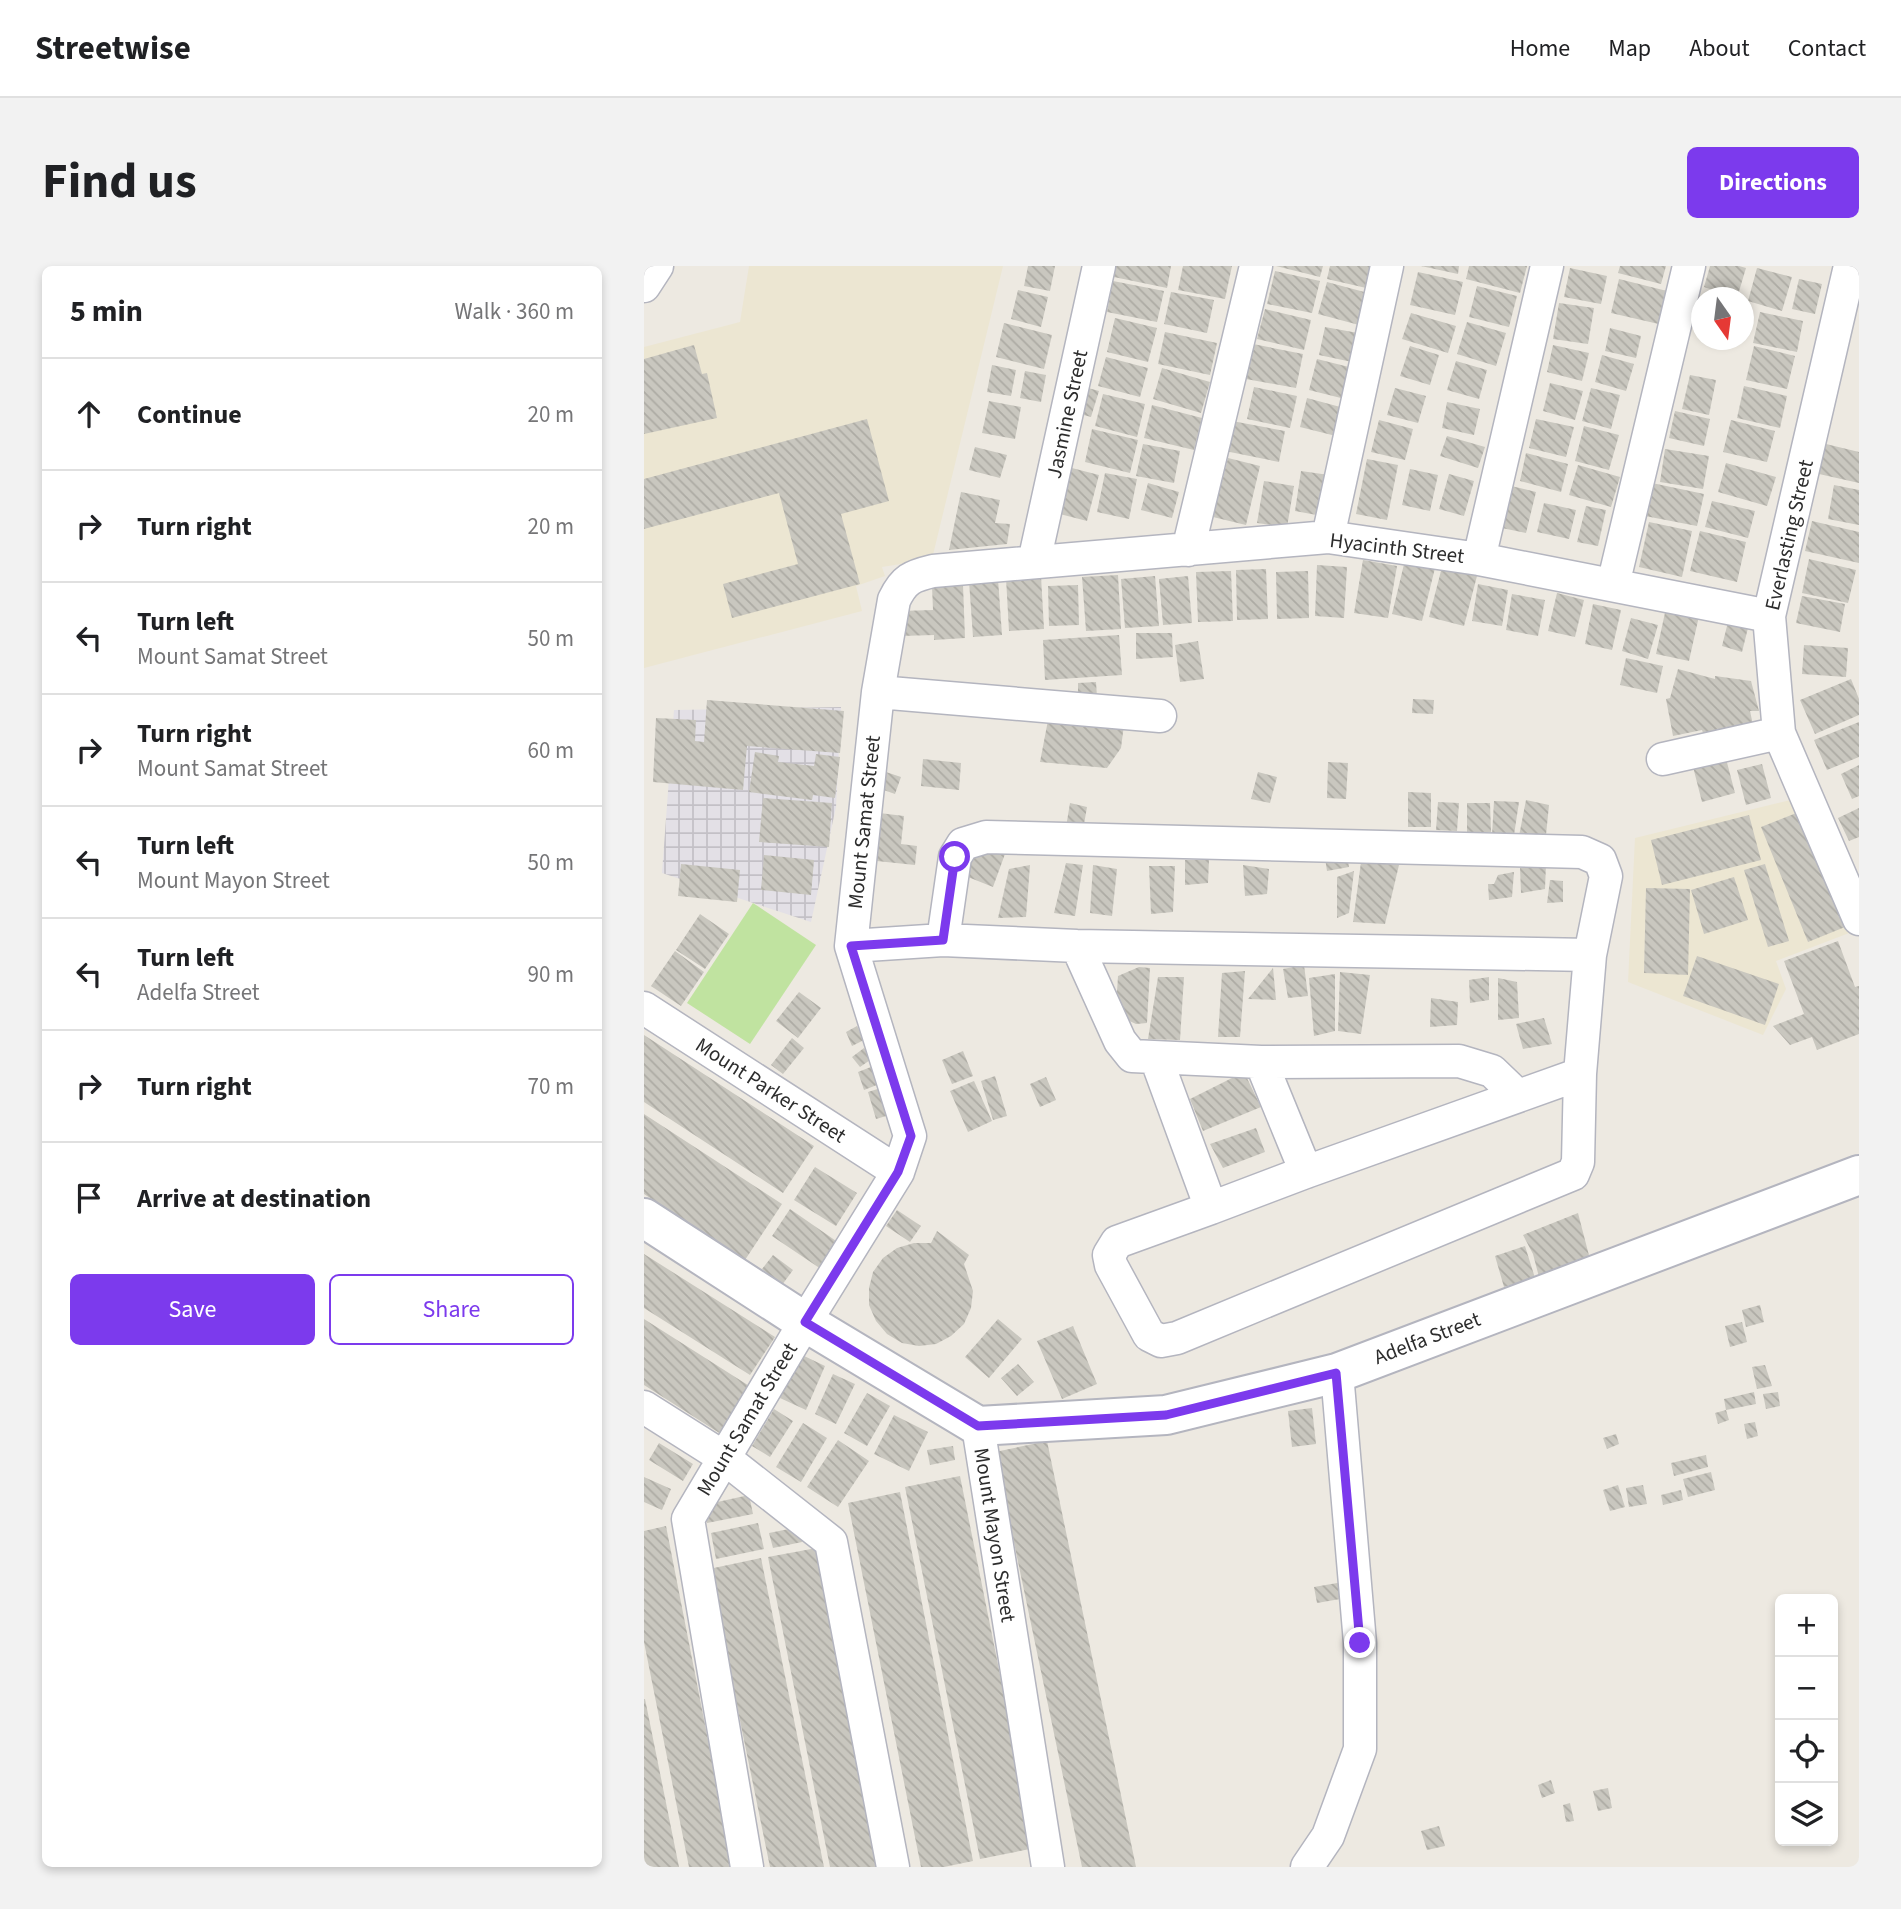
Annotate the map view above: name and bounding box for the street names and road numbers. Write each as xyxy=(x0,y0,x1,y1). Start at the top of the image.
street label: Jasmine Street xyxy=(1039,347,1095,481)
street label: Everlasting Street xyxy=(1757,457,1821,613)
street label: Hyacinth Street xyxy=(1328,525,1466,571)
street label: Mount Samat Street xyxy=(840,734,888,910)
street label: Mount Parker Street xyxy=(690,1030,852,1150)
street label: Adelfa Street xyxy=(1369,1304,1485,1372)
street label: Mount Samat Street xyxy=(689,1337,805,1501)
street label: Mount Mayon Street xyxy=(966,1446,1024,1624)

